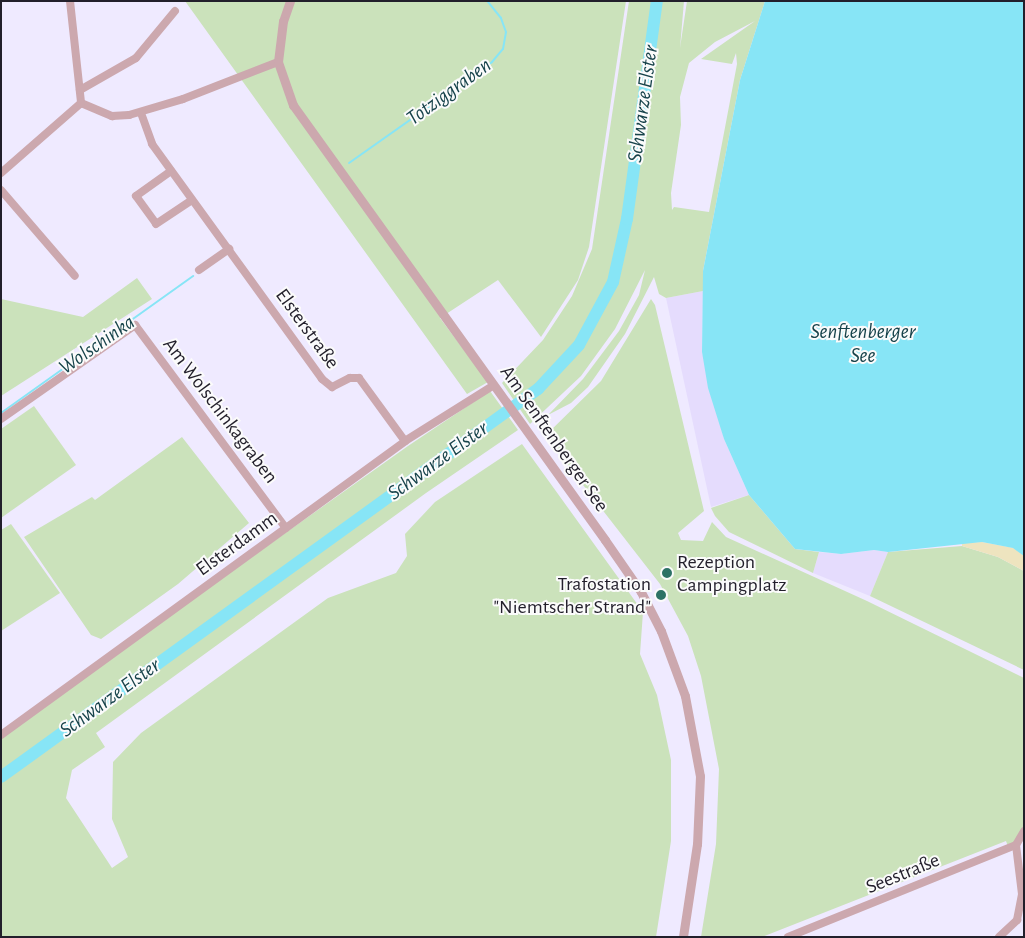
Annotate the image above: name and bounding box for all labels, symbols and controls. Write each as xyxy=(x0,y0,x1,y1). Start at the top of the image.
water label: Schwarze Elster xyxy=(622,44,664,164)
water label: Totziggraben xyxy=(402,53,496,131)
street label: Elsterstraße xyxy=(270,284,344,374)
water label: Wolschinka xyxy=(54,310,140,380)
water label: Senftenberger See xyxy=(811,319,915,369)
street label: Am Wolschinkagraben xyxy=(157,333,283,489)
street label: Am Senftenberger See xyxy=(495,361,613,517)
water label: Schwarze Elster xyxy=(383,416,493,506)
street label: Elsterdamm xyxy=(192,506,282,582)
place label: Rezeption Campingplatz xyxy=(677,550,786,597)
marker: Rezeption Campingplatz xyxy=(661,567,673,579)
place label: Trafostation "Niemtscher Strand" xyxy=(493,572,651,619)
marker: Trafostation "Niemtscher Strand" xyxy=(655,589,667,601)
water label: Schwarze Elster xyxy=(55,653,165,743)
street label: Seestraße xyxy=(863,848,943,900)

